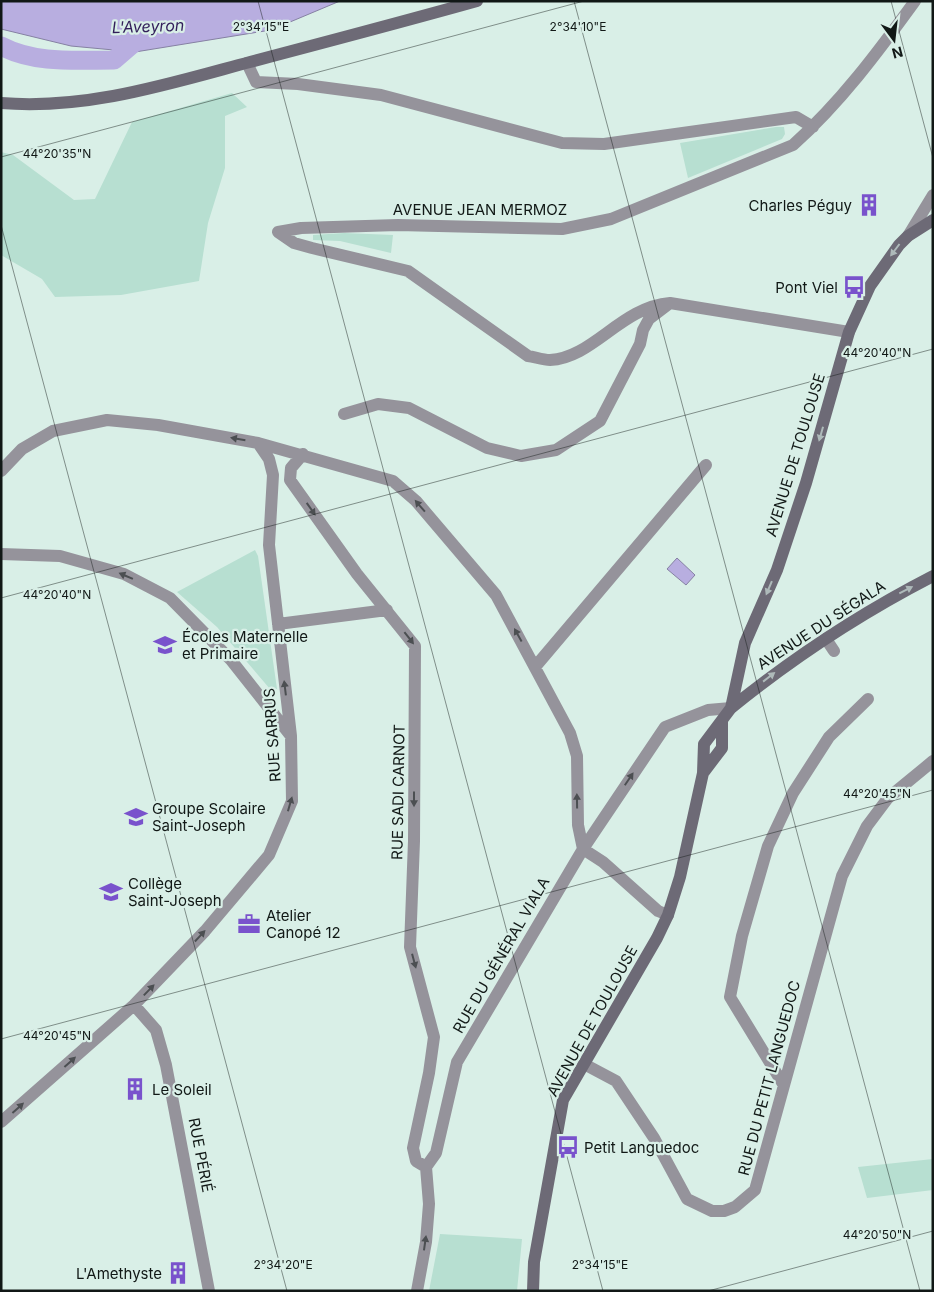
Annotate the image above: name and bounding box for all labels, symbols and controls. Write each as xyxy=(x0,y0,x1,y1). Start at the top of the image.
water label: L'Aveyron xyxy=(111,15,185,37)
north arrow xyxy=(869,15,919,65)
text: 2°34'15"E xyxy=(233,19,289,34)
text: 2°34'10"E xyxy=(550,19,606,34)
text: N xyxy=(890,43,905,63)
text: 44°20'35"N xyxy=(23,146,91,161)
building icon: Charles Péguy xyxy=(856,192,882,218)
place label: Charles Péguy xyxy=(749,196,853,215)
street label: AVENUE JEAN MERMOZ xyxy=(393,200,567,219)
one-way arrow xyxy=(890,243,901,256)
bus stop icon: Pont Viel xyxy=(841,274,867,300)
place label: Pont Viel xyxy=(775,278,838,297)
text: 44°20'40"N xyxy=(843,345,911,360)
street label: AVENUE DE TOULOUSE xyxy=(761,371,829,539)
one-way arrow xyxy=(816,426,824,441)
one-way arrow xyxy=(230,435,246,443)
one-way arrow xyxy=(414,501,426,513)
one-way arrow xyxy=(306,502,316,516)
one-way arrow xyxy=(119,571,133,579)
street label: AVENUE DU SÉGALA xyxy=(753,576,889,674)
one-way arrow xyxy=(765,580,772,595)
one-way arrow xyxy=(898,586,913,594)
text: 44°20'40"N xyxy=(23,587,91,602)
place label: Écoles Maternelle et Primaire xyxy=(182,627,308,663)
one-way arrow xyxy=(514,628,522,642)
one-way arrow xyxy=(404,631,415,644)
school or university icon: Écoles Maternelle et Primaire xyxy=(152,632,178,658)
one-way arrow xyxy=(762,672,775,683)
one-way arrow xyxy=(281,680,289,696)
street label: RUE SARRUS xyxy=(259,687,285,783)
street label: RUE SADI CARNOT xyxy=(387,724,409,860)
one-way arrow xyxy=(625,773,634,786)
text: 44°20'45"N xyxy=(843,786,911,801)
one-way arrow xyxy=(410,791,418,807)
one-way arrow xyxy=(573,793,581,809)
one-way arrow xyxy=(286,796,294,811)
place label: Groupe Scolaire Saint-Joseph xyxy=(152,799,266,835)
school or university icon: Groupe Scolaire Saint-Joseph xyxy=(123,804,149,830)
place label: Collège Saint-Joseph xyxy=(128,874,222,910)
street label: RUE DU GÉNÉRAL VIALA xyxy=(449,874,553,1036)
school or university icon: Collège Saint-Joseph xyxy=(98,879,124,905)
place label: Atelier Canopé 12 xyxy=(266,906,341,942)
office icon: Atelier Canopé 12 xyxy=(236,911,262,937)
one-way arrow xyxy=(194,931,206,943)
street label: AVENUE DE TOULOUSE xyxy=(543,942,641,1100)
one-way arrow xyxy=(410,953,418,968)
street label: RUE DU PETIT LANGUEDOC xyxy=(734,978,804,1178)
one-way arrow xyxy=(143,984,155,996)
text: 44°20'45"N xyxy=(23,1028,91,1043)
one-way arrow xyxy=(63,1056,75,1068)
building icon: Le Soleil xyxy=(122,1076,148,1102)
place label: Le Soleil xyxy=(152,1080,212,1099)
one-way arrow xyxy=(11,1102,24,1113)
street label: RUE PÉRIÉ xyxy=(184,1116,218,1194)
bus stop icon: Petit Languedoc xyxy=(555,1134,581,1160)
place label: Petit Languedoc xyxy=(584,1138,699,1157)
text: 44°20'50"N xyxy=(843,1227,911,1242)
one-way arrow xyxy=(422,1234,430,1250)
text: 2°34'20"E xyxy=(253,1257,313,1272)
text: 2°34'15"E xyxy=(572,1257,628,1272)
building icon: L'Amethyste xyxy=(165,1260,191,1286)
place label: L'Amethyste xyxy=(76,1264,162,1283)

